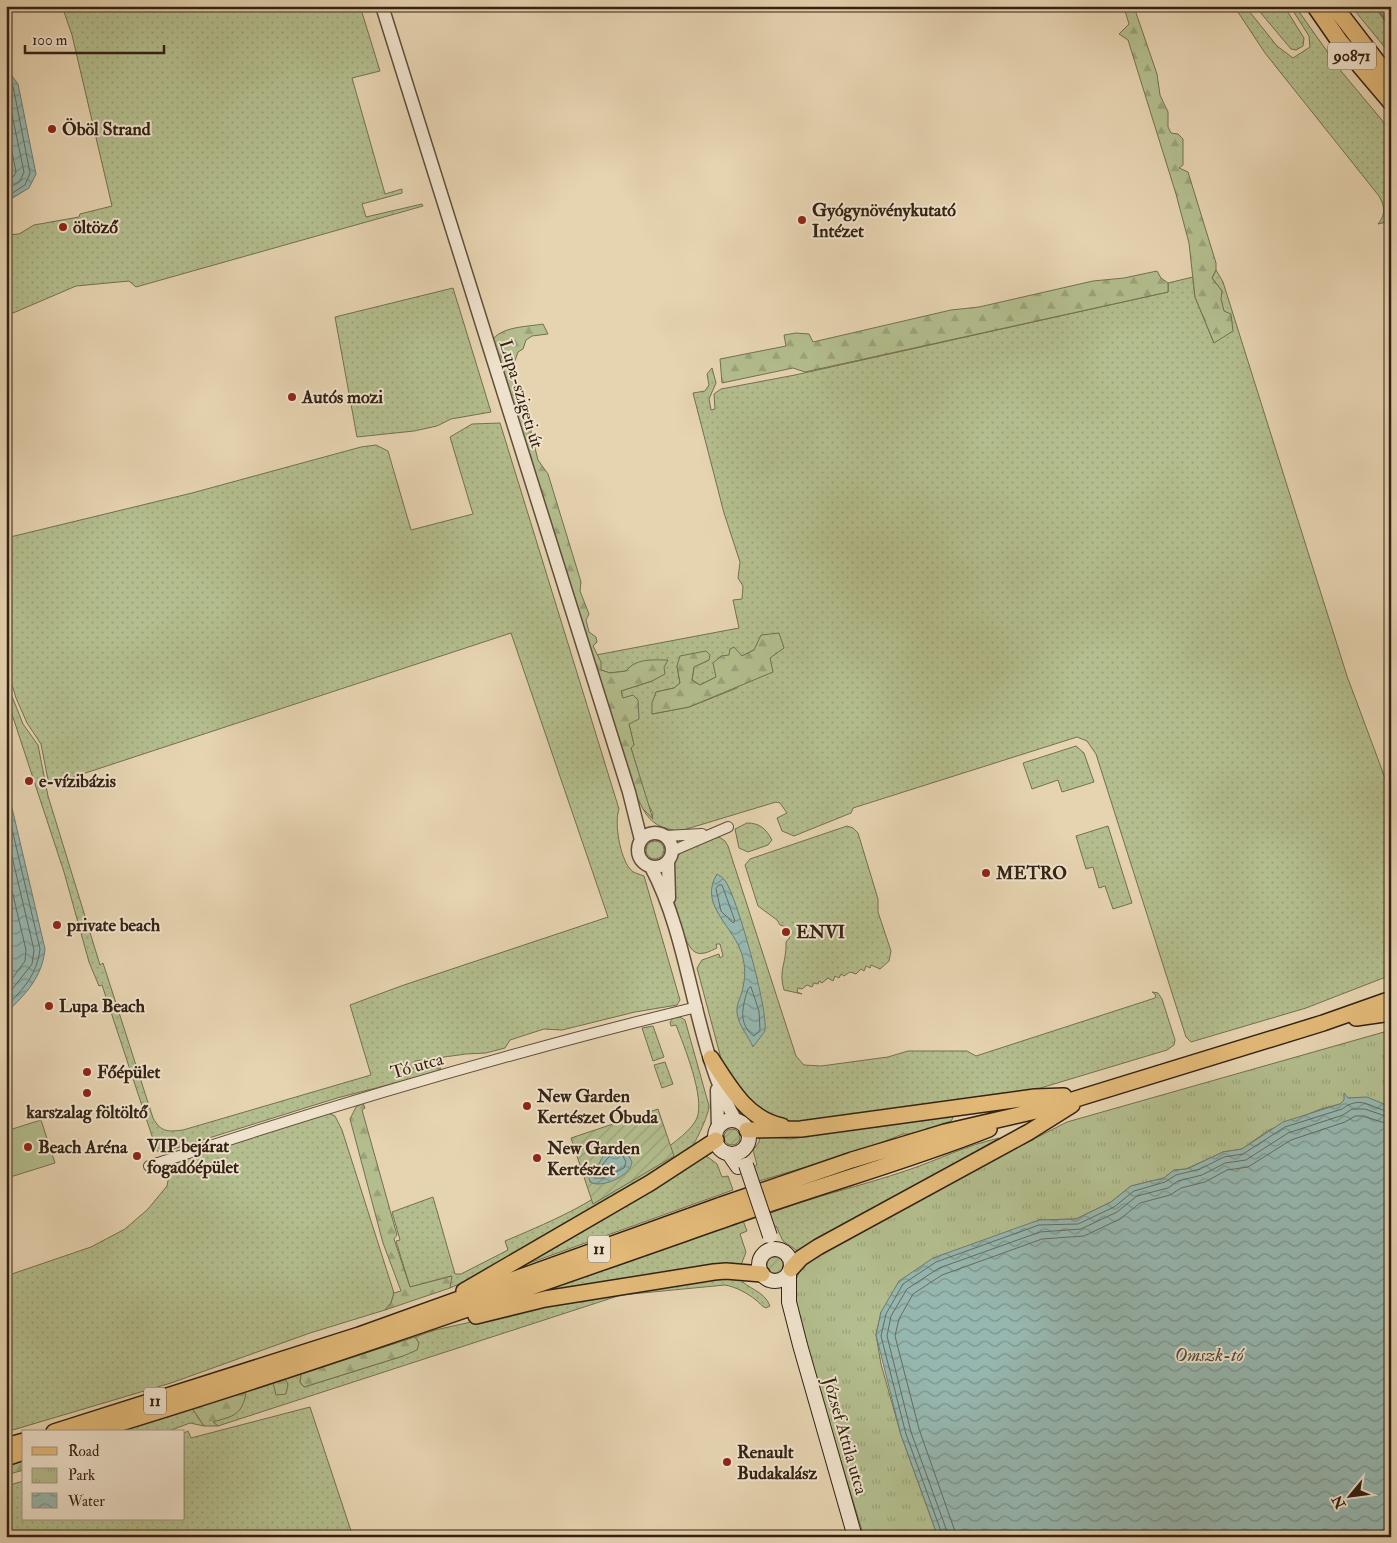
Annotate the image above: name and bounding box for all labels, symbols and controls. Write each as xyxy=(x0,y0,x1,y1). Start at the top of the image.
scale bar xyxy=(25,22,164,54)
text: 100 m xyxy=(32,31,68,50)
road number: 90871 xyxy=(1328,42,1376,70)
place label: Öböl Strand xyxy=(62,118,151,141)
marker: Öböl Strand xyxy=(46,123,58,135)
place label: Gyógynövénykutató Intézet xyxy=(812,199,956,243)
marker: Gyógynövénykutató Intézet xyxy=(796,214,808,226)
place label: öltöző xyxy=(73,216,119,239)
marker: öltöző xyxy=(57,221,69,233)
street label: Lupa-szigeti út xyxy=(494,337,548,451)
place label: Autós mozi xyxy=(301,386,383,409)
marker: Autós mozi xyxy=(286,391,298,403)
place label: e-vízibázis xyxy=(39,770,116,793)
marker: e-vízibázis xyxy=(23,775,35,787)
place label: METRO xyxy=(995,862,1067,885)
marker: METRO xyxy=(980,867,992,879)
place label: private beach xyxy=(66,914,161,937)
marker: private beach xyxy=(51,919,63,931)
place label: ENVI xyxy=(796,921,845,944)
marker: ENVI xyxy=(780,926,792,938)
place label: Lupa Beach xyxy=(59,995,146,1018)
marker: Lupa Beach xyxy=(43,1000,55,1012)
street label: Tó utca xyxy=(388,1047,447,1084)
place label: Főépület xyxy=(97,1061,160,1084)
marker: Főépület xyxy=(81,1066,93,1078)
place label: New Garden Kertészet Óbuda xyxy=(536,1085,659,1129)
marker: karszalag föltöltő xyxy=(81,1087,93,1099)
marker: New Garden Kertészet Óbuda xyxy=(521,1100,533,1112)
place label: karszalag föltöltő xyxy=(25,1101,149,1124)
place label: VIP bejárat fogadóépület xyxy=(146,1135,239,1179)
place label: Beach Aréna xyxy=(38,1136,128,1159)
place label: New Garden Kertészet xyxy=(546,1137,641,1181)
marker: Beach Aréna xyxy=(22,1141,34,1153)
marker: VIP bejárat fogadóépület xyxy=(131,1150,143,1162)
marker: New Garden Kertészet xyxy=(531,1152,543,1164)
road number: 11 xyxy=(588,1236,610,1262)
water label: Omszk-tó xyxy=(1175,1343,1246,1367)
street label: József Attila utca xyxy=(817,1374,873,1498)
road number: 11 xyxy=(144,1388,166,1414)
legend xyxy=(22,1430,185,1520)
place label: Renault Budakalász xyxy=(737,1441,817,1485)
text: Road xyxy=(68,1442,100,1461)
marker: Renault Budakalász xyxy=(721,1456,733,1468)
text: Park xyxy=(68,1466,95,1485)
north arrow xyxy=(1324,1470,1374,1520)
text: Water xyxy=(67,1492,105,1511)
text: N xyxy=(1328,1492,1350,1513)

